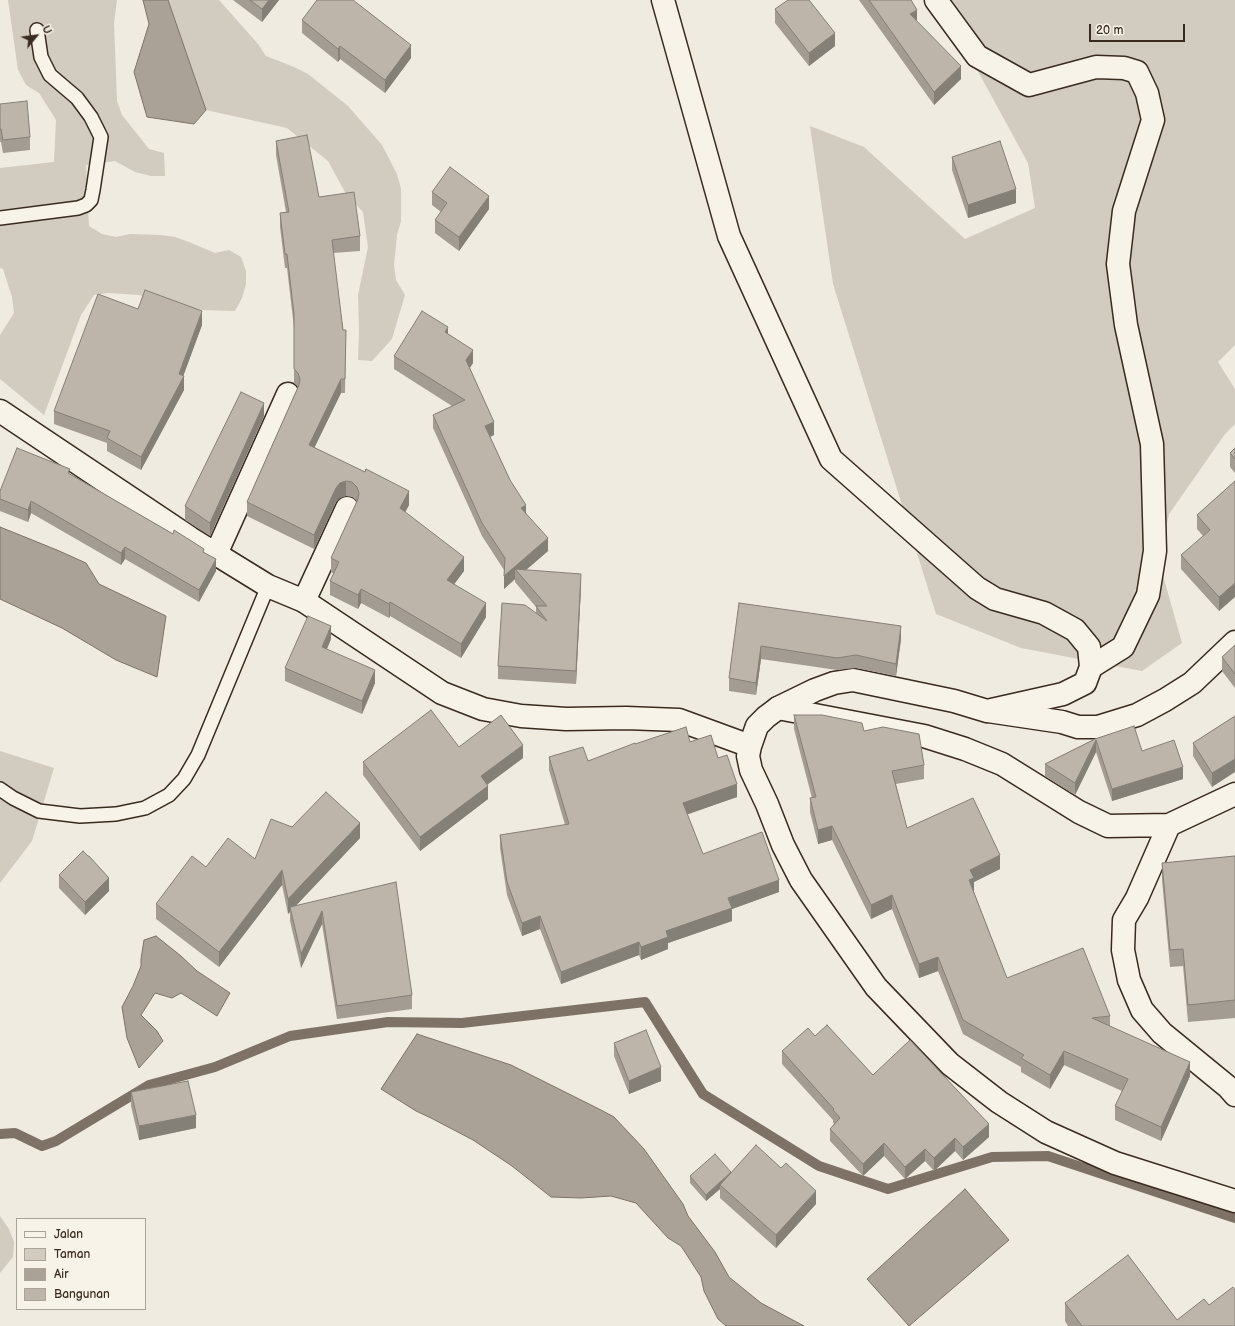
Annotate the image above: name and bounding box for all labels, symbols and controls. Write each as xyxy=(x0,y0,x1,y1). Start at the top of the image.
north arrow xyxy=(16,16,56,56)
scale bar xyxy=(1091,16,1187,42)
text: U xyxy=(39,23,55,37)
text: 20 m xyxy=(1096,23,1123,38)
legend xyxy=(16,1218,146,1310)
text: Jalan xyxy=(54,1227,83,1242)
text: Taman xyxy=(54,1247,90,1262)
text: Air xyxy=(54,1267,68,1282)
text: Bangunan xyxy=(54,1287,110,1302)

